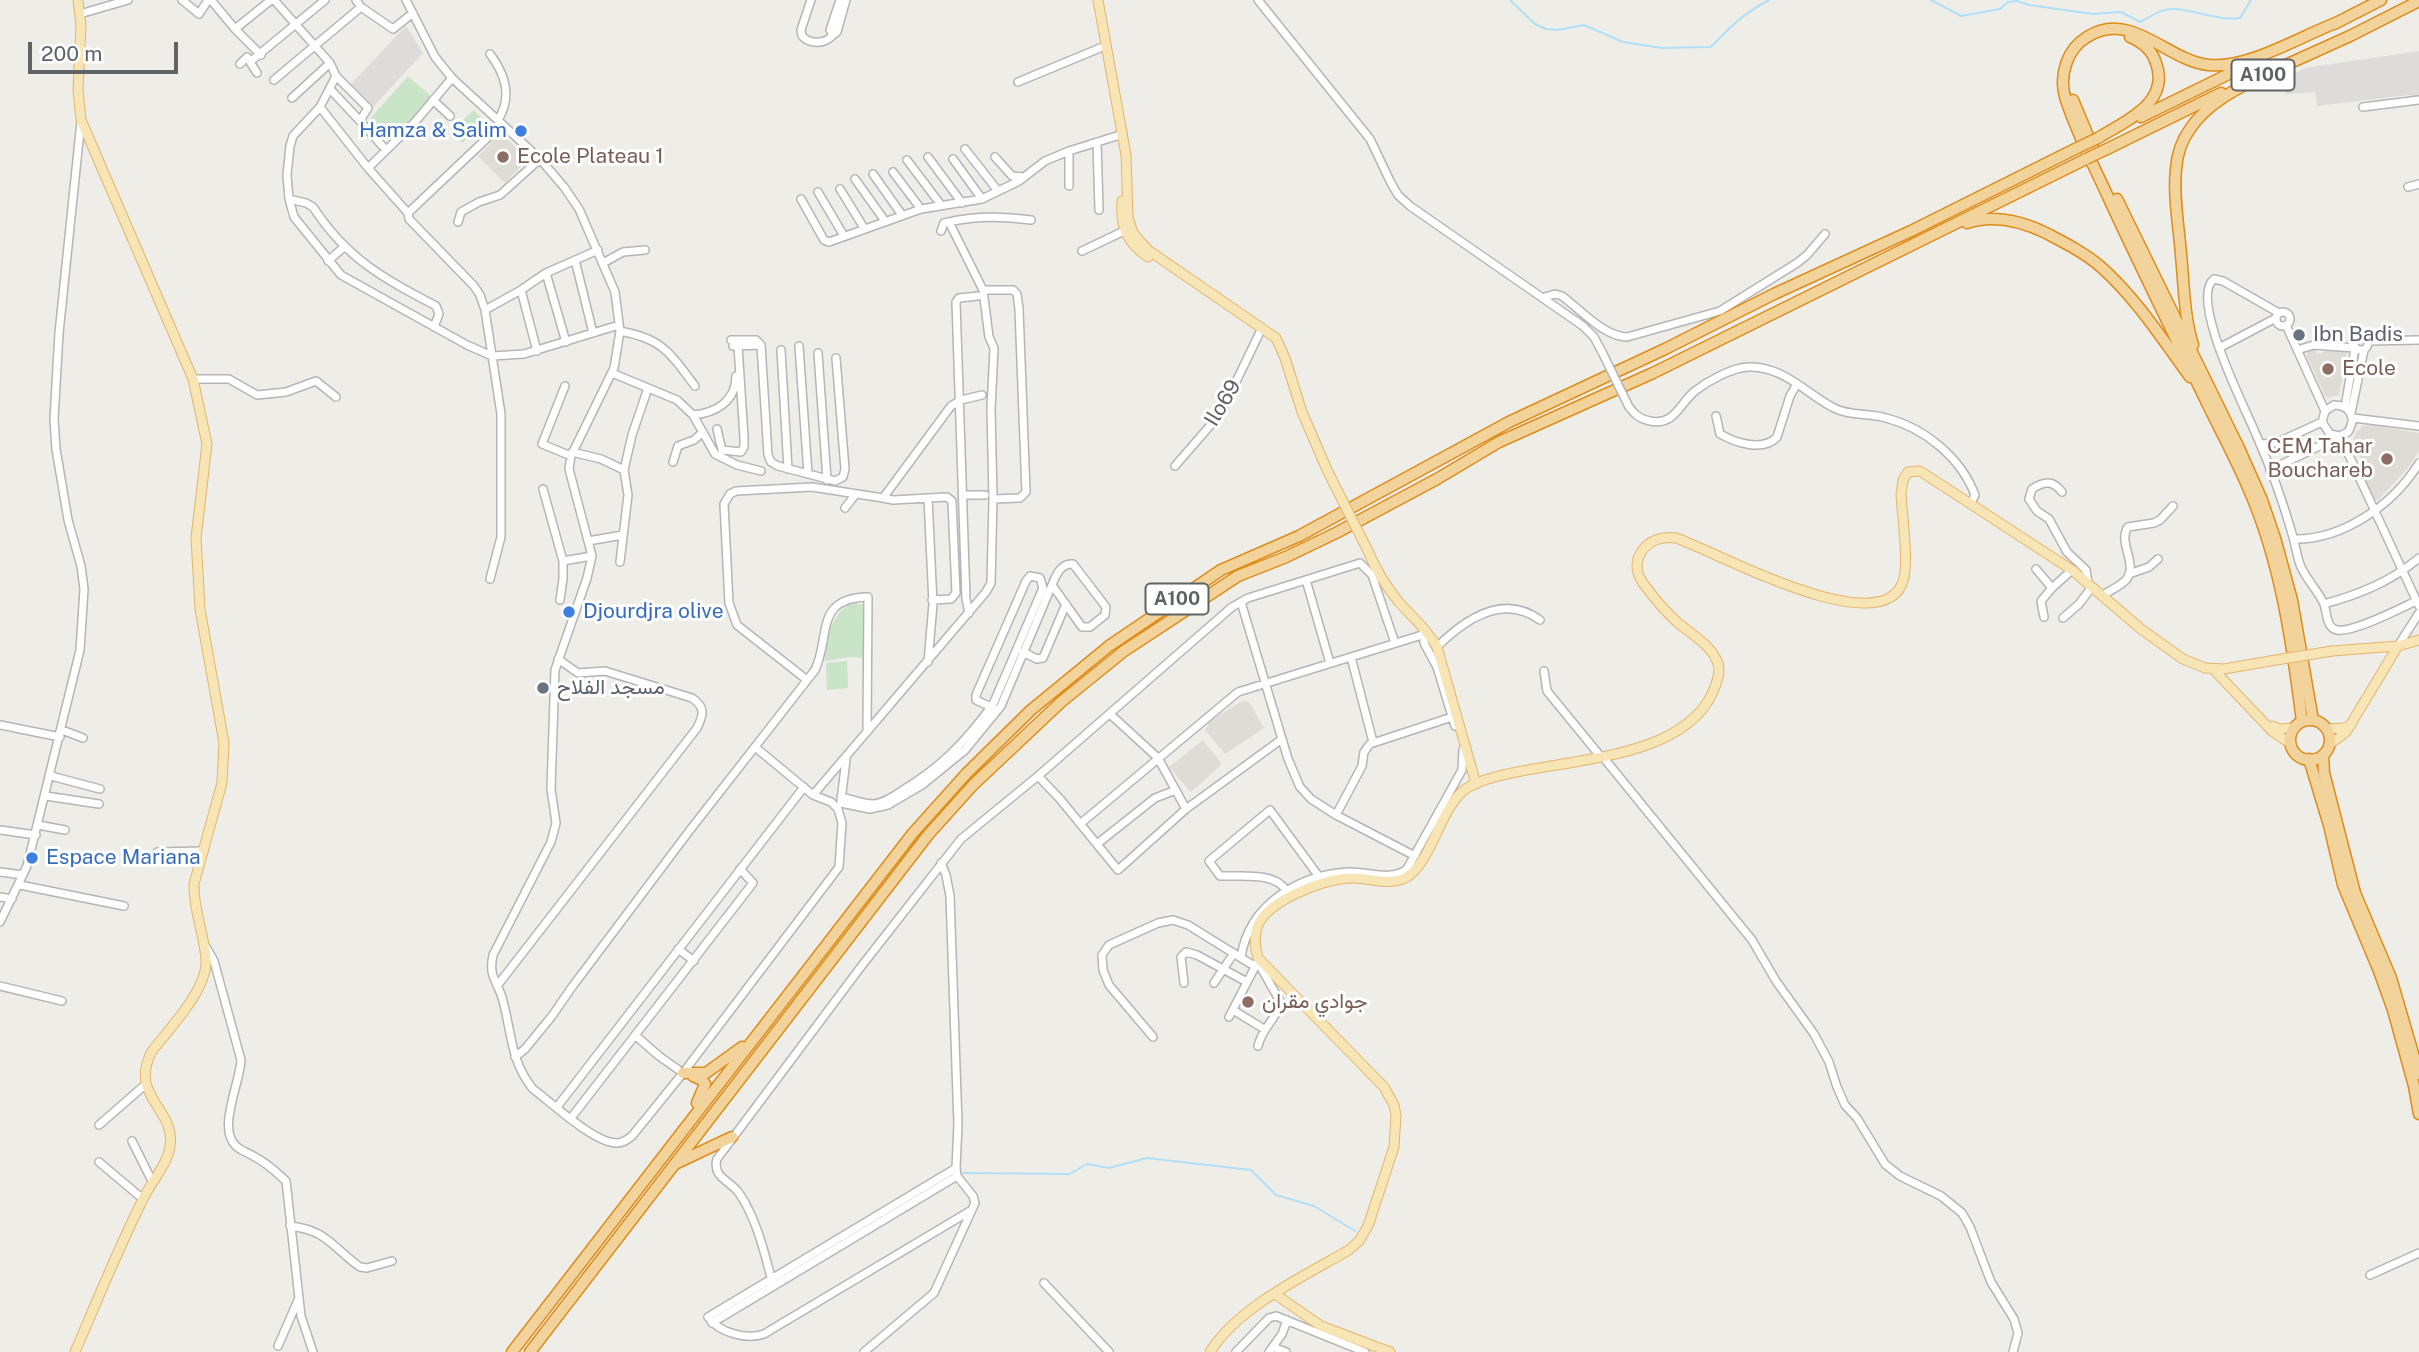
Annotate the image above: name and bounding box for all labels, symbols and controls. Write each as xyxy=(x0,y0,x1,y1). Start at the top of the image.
scale bar xyxy=(32,28,182,72)
text: 200 m xyxy=(41,41,102,66)
road number: A100 xyxy=(2232,60,2294,90)
place label: Hamza & Salim xyxy=(359,118,507,144)
marker: Hamza & Salim xyxy=(513,123,529,139)
place label: Ecole Plateau 1 xyxy=(517,144,664,170)
marker: Ecole Plateau 1 xyxy=(495,149,511,165)
place label: Ibn Badis xyxy=(2313,322,2403,348)
marker: Ibn Badis xyxy=(2291,327,2307,343)
place label: Ecole xyxy=(2342,356,2396,382)
marker: Ecole xyxy=(2320,361,2336,377)
street label: Ilo69 xyxy=(1199,375,1247,431)
place label: CEM Tahar Bouchareb xyxy=(2267,434,2373,484)
marker: CEM Tahar Bouchareb xyxy=(2379,451,2395,467)
road number: A100 xyxy=(1146,584,1208,614)
place label: Djourdjra olive xyxy=(583,599,724,625)
marker: Djourdjra olive xyxy=(561,604,577,620)
place label: مسجد الفلاح xyxy=(557,675,665,701)
marker: مسجد الفلاح xyxy=(535,680,551,696)
place label: Espace Mariana xyxy=(46,845,201,871)
marker: Espace Mariana xyxy=(24,850,40,866)
place label: جوادي مقران xyxy=(1262,989,1368,1015)
marker: جوادي مقران xyxy=(1240,994,1256,1010)

